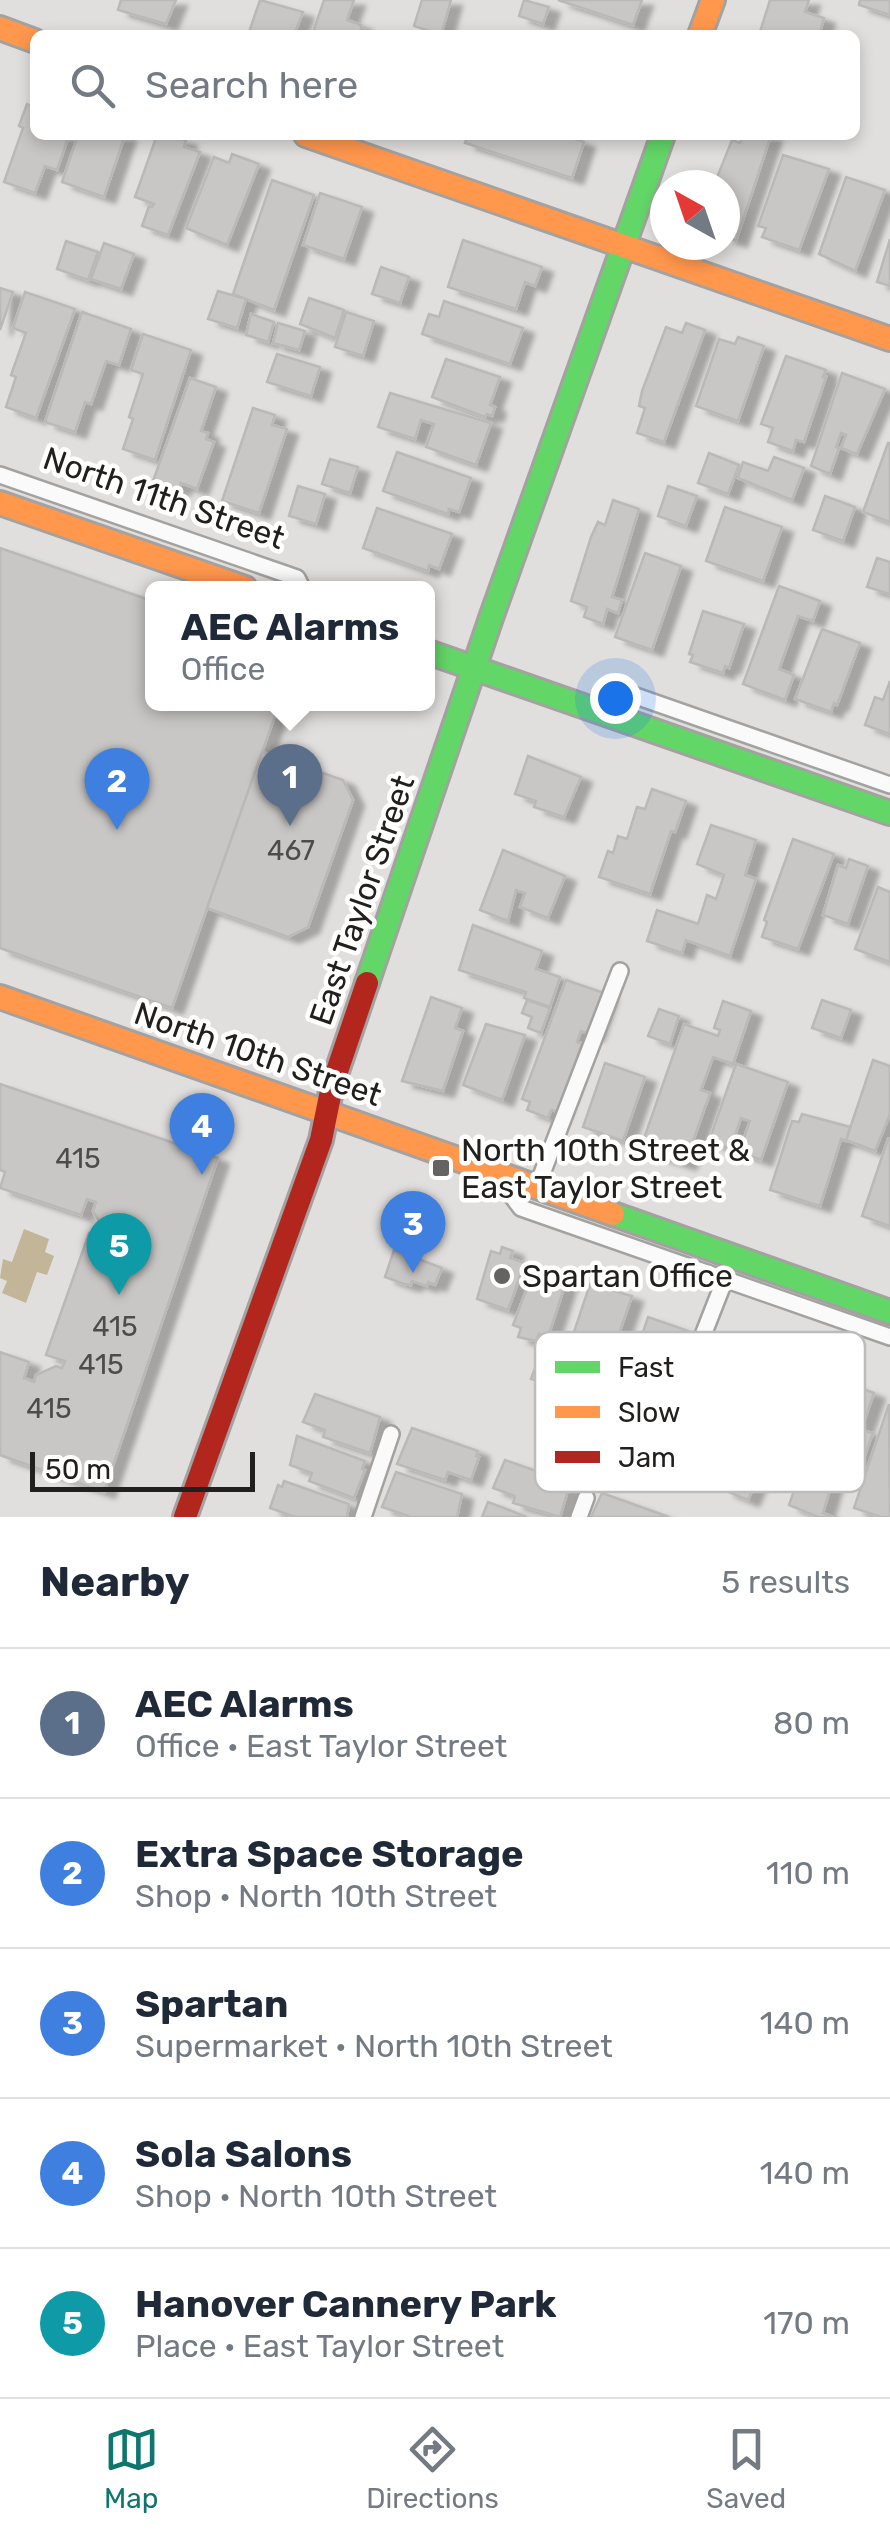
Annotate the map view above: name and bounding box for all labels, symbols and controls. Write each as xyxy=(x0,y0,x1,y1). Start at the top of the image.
search box xyxy=(30,30,860,140)
icon: search xyxy=(65,58,120,113)
text: Search here xyxy=(145,62,358,108)
north arrow xyxy=(650,170,740,260)
street label: North 11th Street xyxy=(39,439,289,557)
popup xyxy=(145,581,435,711)
text: AEC Alarms xyxy=(181,604,399,650)
text: Office xyxy=(181,650,265,688)
your location xyxy=(590,673,641,724)
pin: 1 xyxy=(258,744,322,826)
pin: 2 xyxy=(84,748,150,830)
street label: East Taylor Street xyxy=(301,770,423,1030)
house number: 467 xyxy=(267,834,315,867)
street label: North 10th Street xyxy=(129,994,387,1114)
pin: 4 xyxy=(170,1092,234,1175)
place label: North 10th Street & East Taylor Street xyxy=(461,1131,750,1206)
house number: 415 xyxy=(55,1142,101,1175)
marker: North 10th Street & East Taylor Street xyxy=(430,1157,452,1179)
pin: 3 xyxy=(380,1190,446,1273)
pin: 5 xyxy=(86,1212,152,1295)
place label: Spartan Office xyxy=(522,1257,733,1295)
marker: Spartan Office xyxy=(491,1265,513,1287)
house number: 415 xyxy=(92,1310,138,1343)
legend xyxy=(535,1332,865,1492)
house number: 415 xyxy=(78,1348,124,1381)
text: Fast xyxy=(618,1351,674,1384)
house number: 415 xyxy=(26,1392,72,1425)
text: Slow xyxy=(618,1396,680,1429)
text: Jam xyxy=(618,1441,676,1474)
scale bar xyxy=(30,1447,255,1492)
text: 50 m xyxy=(45,1453,111,1486)
text: Nearby xyxy=(40,1557,190,1607)
text: 5 results xyxy=(721,1563,850,1601)
text: AEC Alarms xyxy=(135,1681,354,1727)
text: 1 xyxy=(65,1704,80,1742)
text: 80 m xyxy=(773,1704,850,1742)
text: Office · East Taylor Street xyxy=(135,1727,507,1765)
text: Extra Space Storage xyxy=(135,1831,524,1877)
text: 2 xyxy=(62,1854,83,1892)
text: 110 m xyxy=(766,1854,850,1892)
text: Shop · North 10th Street xyxy=(135,1877,497,1915)
text: Spartan xyxy=(135,1981,288,2027)
text: 3 xyxy=(62,2004,83,2042)
text: 140 m xyxy=(760,2004,850,2042)
text: Supermarket · North 10th Street xyxy=(135,2027,613,2065)
text: Sola Salons xyxy=(135,2131,352,2177)
text: 4 xyxy=(62,2154,83,2192)
text: 140 m xyxy=(760,2154,850,2192)
text: Shop · North 10th Street xyxy=(135,2177,497,2215)
text: Hanover Cannery Park xyxy=(135,2281,556,2327)
text: 5 xyxy=(62,2304,83,2342)
text: 170 m xyxy=(763,2304,850,2342)
text: Place · East Taylor Street xyxy=(135,2327,504,2365)
tab: Map xyxy=(104,2422,159,2515)
tab: Directions xyxy=(366,2422,499,2515)
tab: Saved xyxy=(706,2422,786,2515)

